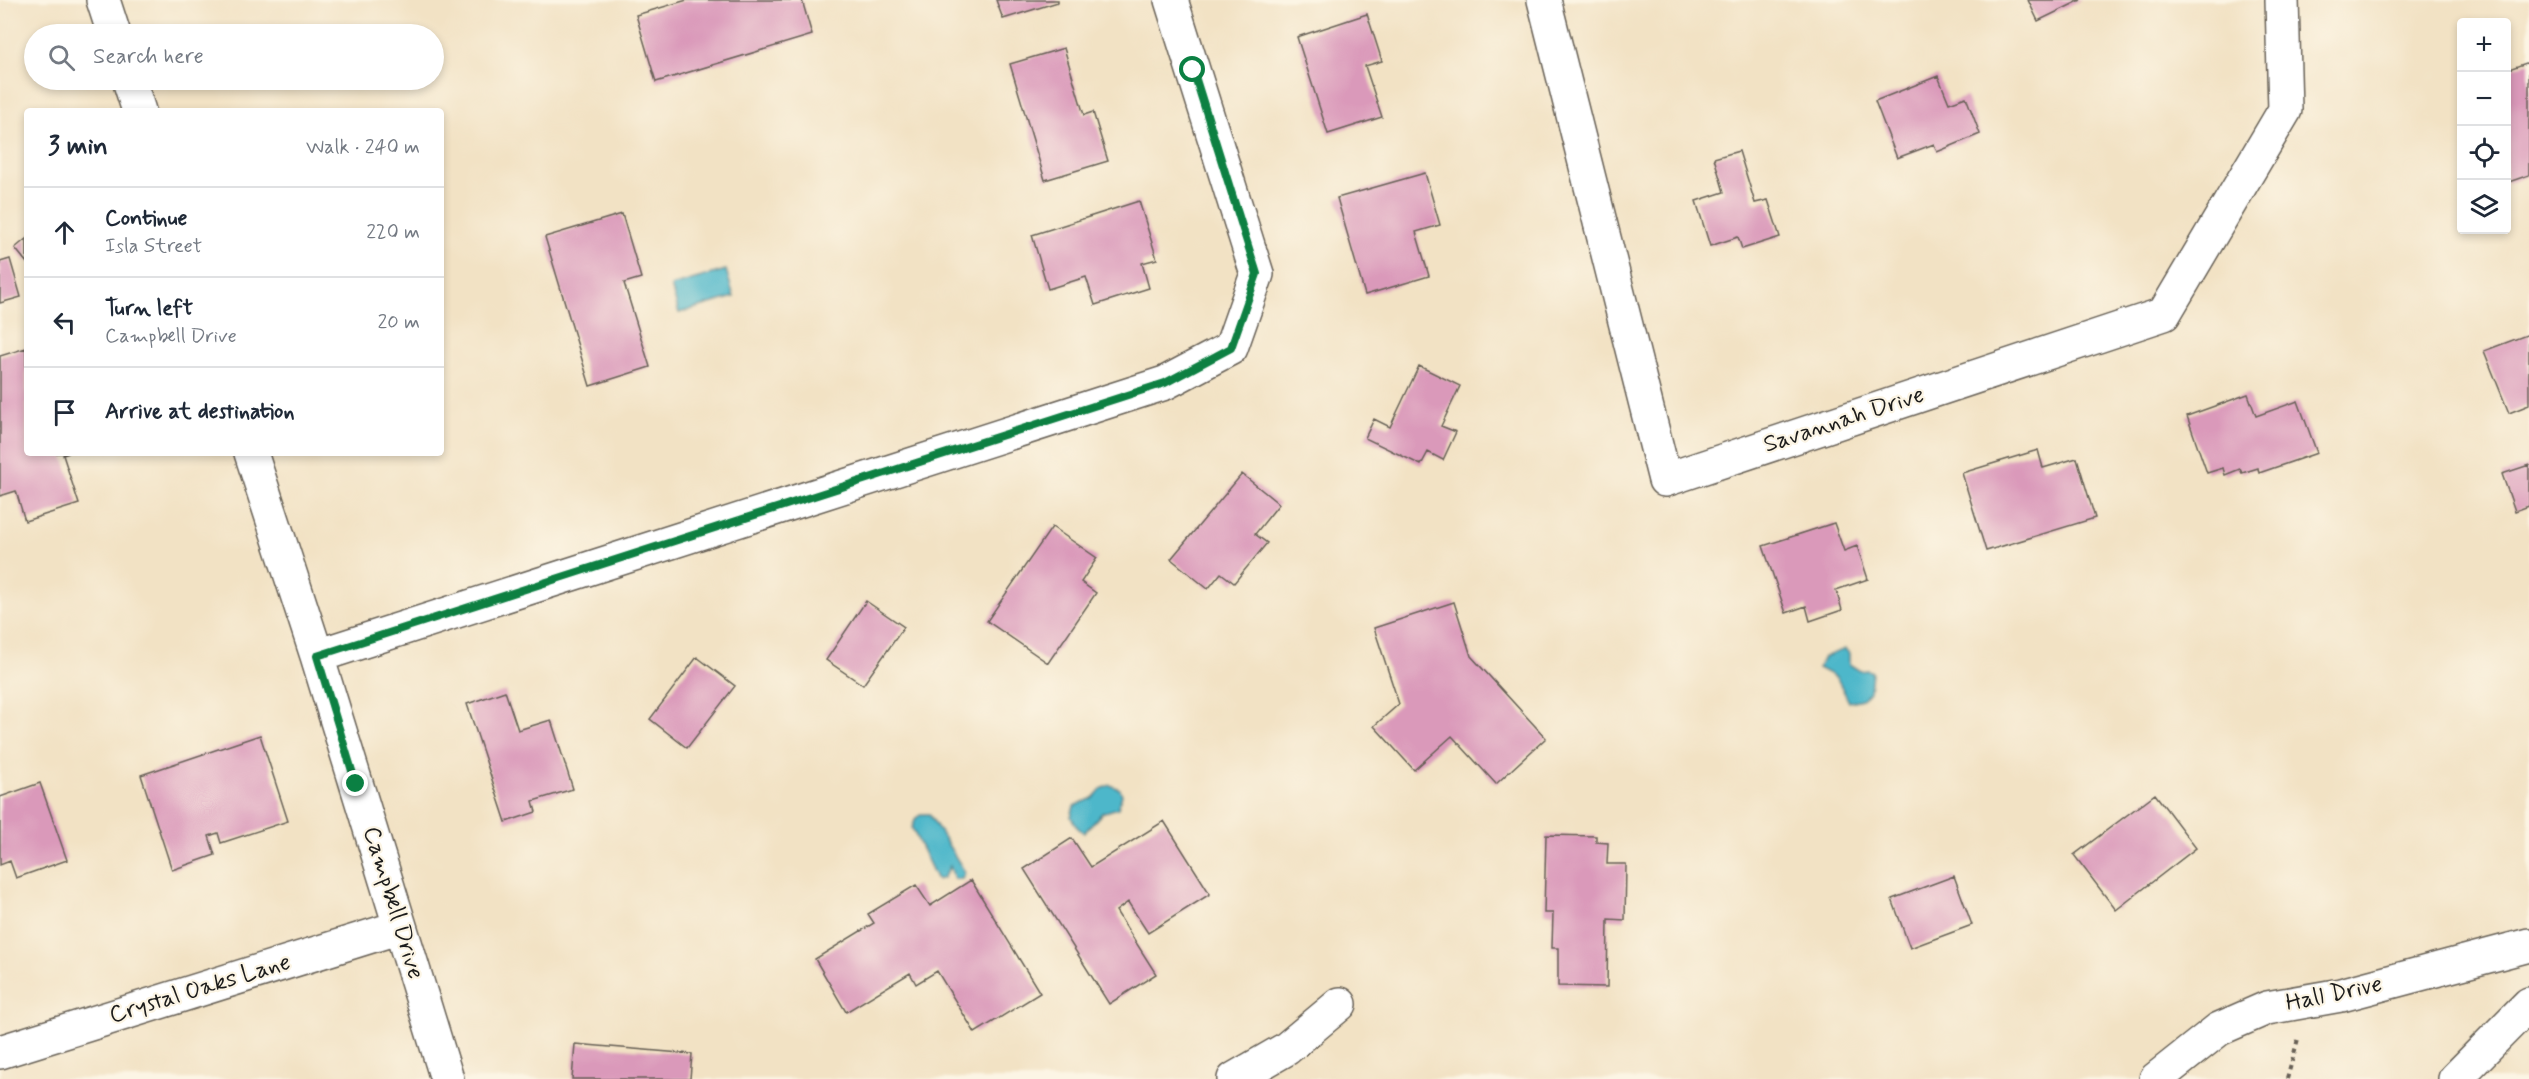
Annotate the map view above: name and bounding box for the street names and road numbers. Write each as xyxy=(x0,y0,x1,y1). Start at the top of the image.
street label: Savannah Drive xyxy=(1760,379,1928,461)
street label: Campbell Drive xyxy=(355,823,431,983)
street label: Crystal Oaks Lane xyxy=(106,947,294,1031)
street label: Hall Drive xyxy=(2283,969,2385,1019)

